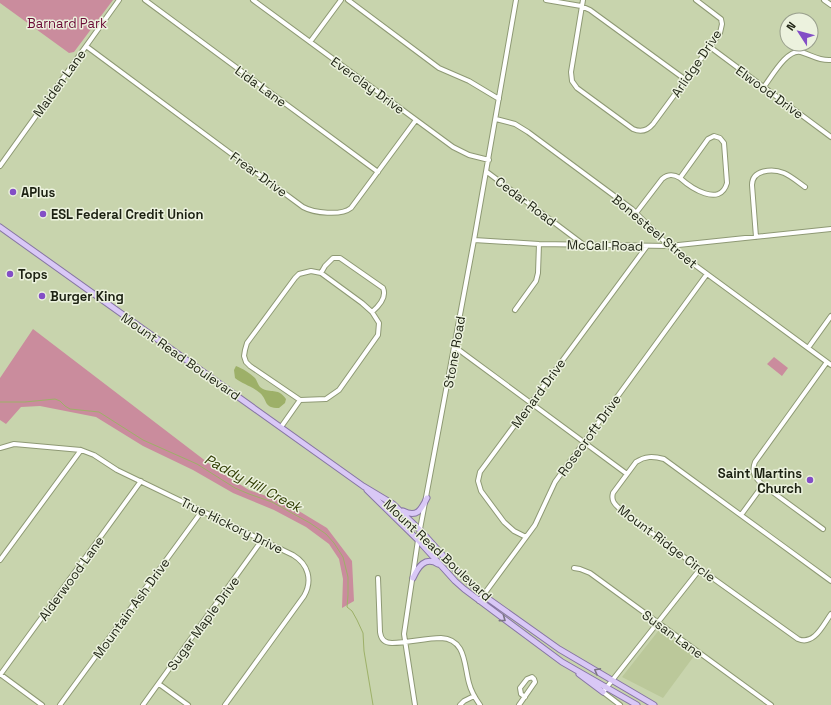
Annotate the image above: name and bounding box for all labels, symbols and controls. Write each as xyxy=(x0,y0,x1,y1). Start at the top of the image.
north arrow xyxy=(779,12,819,52)
park label: Barnard Park xyxy=(27,15,107,32)
text: N xyxy=(783,19,799,33)
street label: Arlidge Drive xyxy=(667,26,725,101)
street label: Maiden Lane xyxy=(29,46,90,120)
street label: Everclay Drive xyxy=(327,53,408,118)
street label: Lida Lane xyxy=(232,62,290,111)
street label: Elwood Drive xyxy=(732,62,807,123)
street label: Frear Drive xyxy=(227,148,291,201)
street label: Cedar Road xyxy=(492,173,560,230)
place label: APlus xyxy=(21,184,56,201)
marker: APlus xyxy=(8,187,18,197)
street label: Bonesteel Street xyxy=(608,191,701,272)
place label: ESL Federal Credit Union xyxy=(51,206,203,223)
marker: ESL Federal Credit Union xyxy=(38,209,48,219)
street label: McCall Road xyxy=(567,236,643,255)
place label: Tops xyxy=(18,266,48,283)
marker: Tops xyxy=(5,269,15,279)
place label: Burger King xyxy=(50,288,124,305)
marker: Burger King xyxy=(37,291,47,301)
street label: Mount Read Boulevard xyxy=(118,309,244,404)
street label: Stone Road xyxy=(440,315,469,389)
street label: Menard Drive xyxy=(507,355,569,431)
street label: Rosecroft Drive xyxy=(554,391,625,480)
water label: Paddy Hill Creek xyxy=(201,450,306,517)
place label: Saint Martins Church xyxy=(718,465,802,497)
marker: Saint Martins Church xyxy=(805,475,815,485)
street label: True Hickory Drive xyxy=(178,493,286,558)
street label: Mount Read Boulevard xyxy=(380,496,495,605)
street label: Mount Ridge Circle xyxy=(614,501,719,586)
street label: Alderwood Lane xyxy=(35,533,108,624)
street label: Mountain Ash Drive xyxy=(89,555,174,662)
street label: Sugar Maple Drive xyxy=(163,573,243,674)
street label: Susan Lane xyxy=(639,606,707,662)
one-way arrow xyxy=(499,614,506,621)
one-way arrow xyxy=(594,668,601,676)

